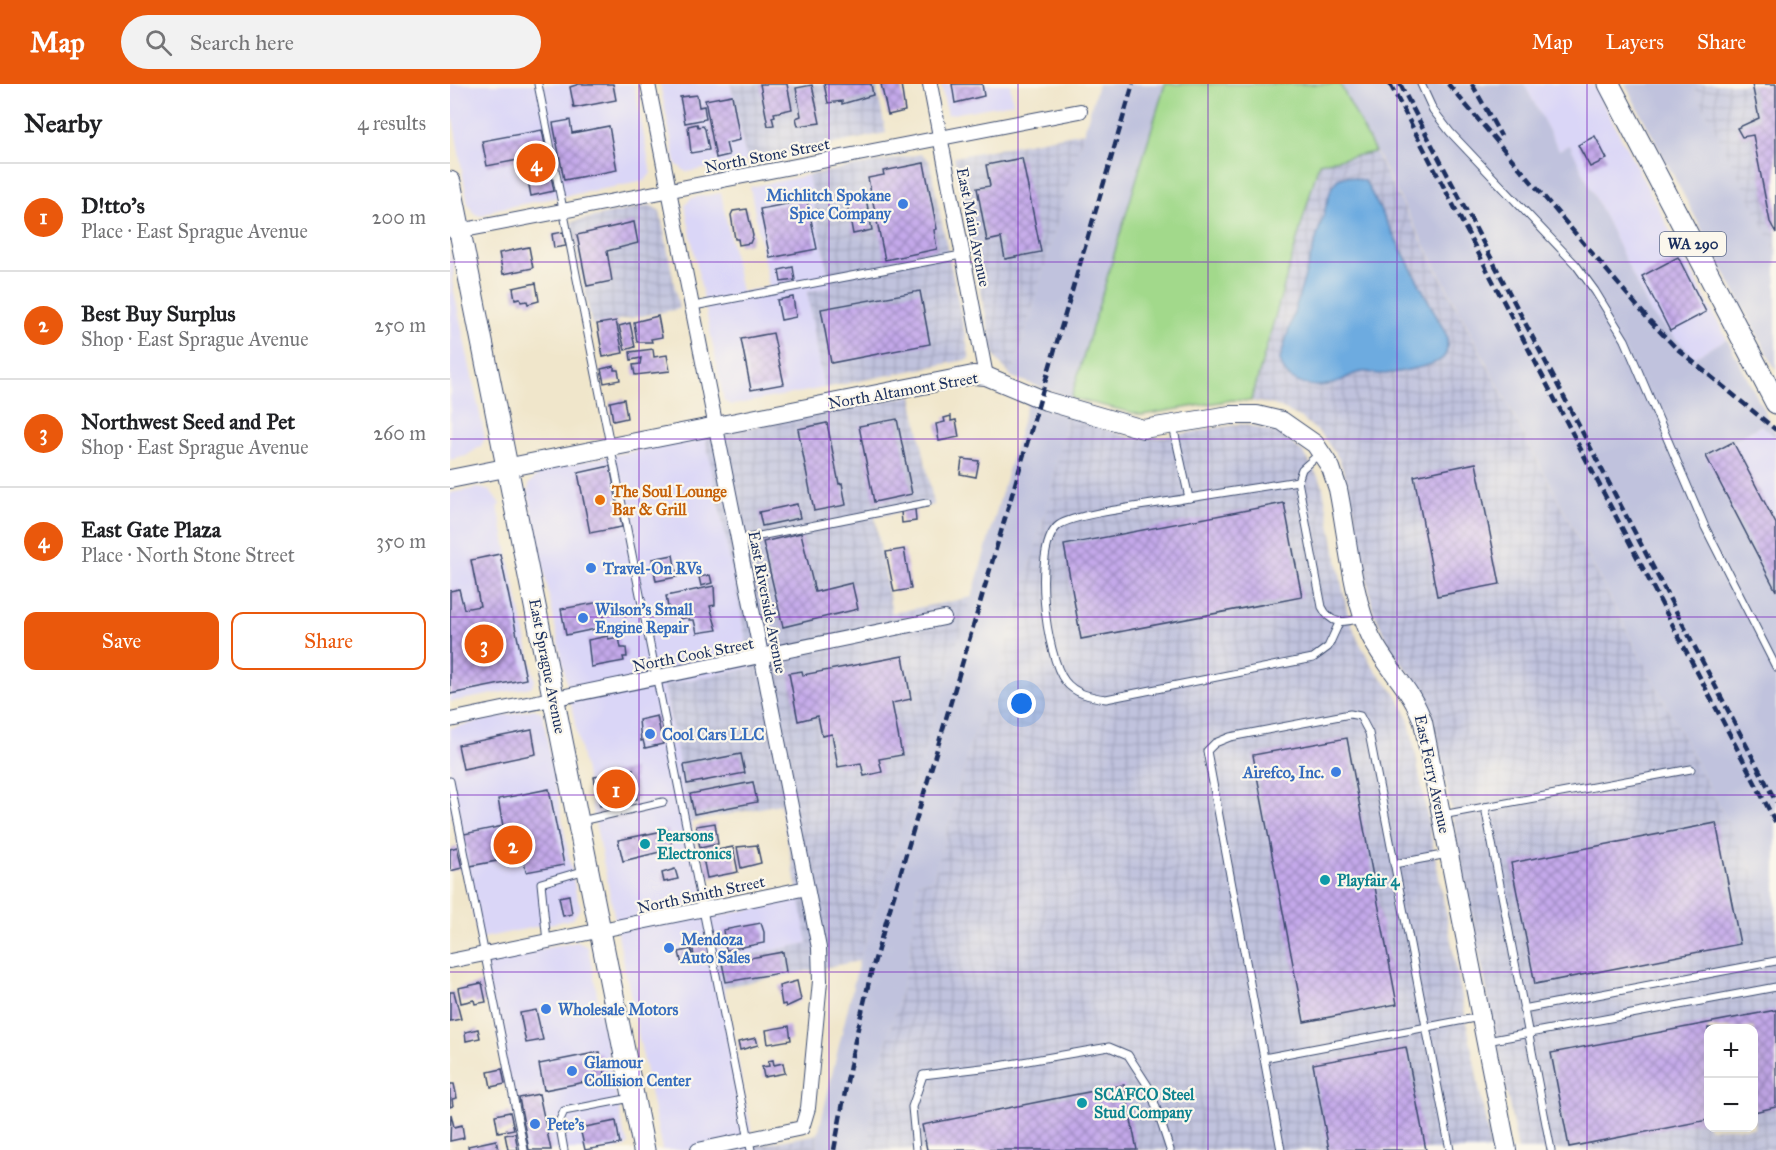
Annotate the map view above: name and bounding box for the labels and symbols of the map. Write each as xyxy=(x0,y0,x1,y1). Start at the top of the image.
street label: North Stone Street xyxy=(703,134,832,177)
pin: 4 xyxy=(516,140,556,185)
street label: East Main Avenue xyxy=(953,166,994,289)
place label: Michlitch Spokane Spice Company xyxy=(766,186,892,224)
marker: Michlitch Spokane Spice Company xyxy=(896,197,910,211)
road number: WA 290 xyxy=(1660,232,1726,256)
street label: North Altamont Street xyxy=(827,368,980,413)
place label: The Soul Lounge Bar & Grill xyxy=(611,482,727,519)
marker: The Soul Lounge Bar & Grill xyxy=(593,493,607,507)
street label: East Riverside Avenue xyxy=(744,529,791,675)
place label: Travel-On RVs xyxy=(602,559,702,578)
marker: Travel-On RVs xyxy=(584,561,598,575)
street label: East Sprague Avenue xyxy=(524,597,570,736)
place label: Wilson's Small Engine Repair xyxy=(595,600,693,638)
marker: Wilson's Small Engine Repair xyxy=(576,611,590,625)
pin: 3 xyxy=(465,622,504,666)
street label: North Cook Street xyxy=(631,633,756,676)
your location xyxy=(1007,689,1036,718)
street label: East Ferry Avenue xyxy=(1411,713,1454,836)
place label: Cool Cars LLC xyxy=(662,725,765,744)
marker: Cool Cars LLC xyxy=(643,727,657,741)
place label: Airefco, Inc. xyxy=(1242,763,1324,782)
marker: Airefco, Inc. xyxy=(1329,765,1343,779)
pin: 1 xyxy=(596,766,636,812)
pin: 2 xyxy=(494,822,532,867)
place label: Pearsons Electronics xyxy=(657,826,732,863)
marker: Pearsons Electronics xyxy=(638,837,652,851)
place label: Playfair 4 xyxy=(1337,871,1401,891)
street label: North Smith Street xyxy=(635,872,767,917)
marker: Playfair 4 xyxy=(1318,873,1332,887)
place label: Mendoza Auto Sales xyxy=(680,930,750,967)
marker: Mendoza Auto Sales xyxy=(662,941,676,955)
place label: Wholesale Motors xyxy=(558,1000,678,1019)
marker: Wholesale Motors xyxy=(539,1002,553,1016)
place label: Glamour Collision Center xyxy=(584,1053,692,1090)
marker: Glamour Collision Center xyxy=(565,1064,579,1078)
place label: SCAFCO Steel Stud Company xyxy=(1094,1085,1195,1123)
marker: SCAFCO Steel Stud Company xyxy=(1075,1096,1089,1110)
place label: Pete's xyxy=(547,1115,585,1134)
marker: Pete's xyxy=(528,1117,542,1131)

